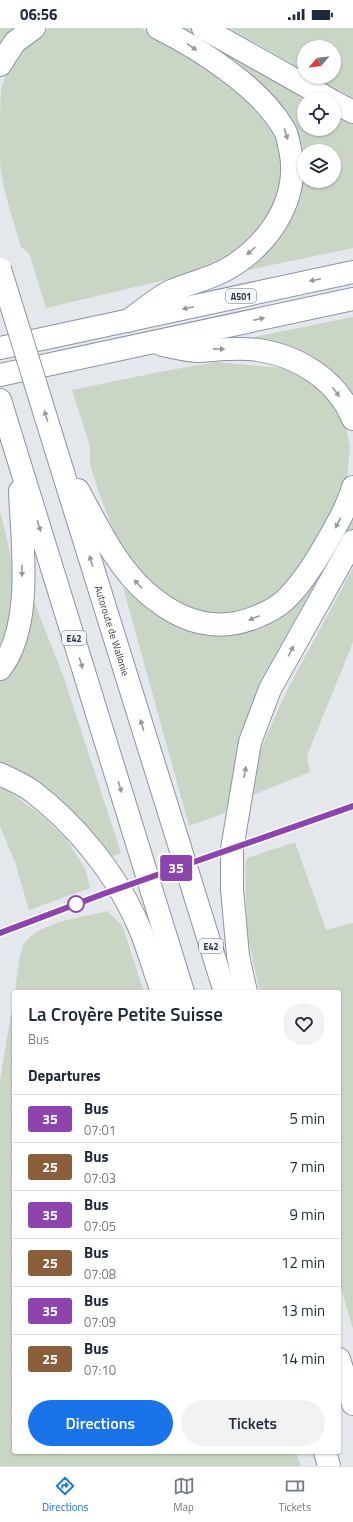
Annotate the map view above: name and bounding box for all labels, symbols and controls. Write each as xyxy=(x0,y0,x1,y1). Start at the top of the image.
text: 06:56 xyxy=(20,3,57,26)
north arrow xyxy=(297,40,341,84)
map controls xyxy=(297,40,341,188)
one-way arrow xyxy=(187,43,197,51)
button: locate xyxy=(297,92,341,136)
one-way arrow xyxy=(283,129,289,141)
button: layers xyxy=(297,144,341,188)
one-way arrow xyxy=(246,246,256,255)
one-way arrow xyxy=(309,278,321,284)
road number: A501 xyxy=(226,289,256,303)
one-way arrow xyxy=(182,305,194,311)
one-way arrow xyxy=(253,316,265,322)
one-way arrow xyxy=(213,346,226,352)
one-way arrow xyxy=(332,386,341,397)
one-way arrow xyxy=(43,409,49,421)
one-way arrow xyxy=(335,517,341,528)
one-way arrow xyxy=(36,520,42,532)
one-way arrow xyxy=(88,555,94,567)
one-way arrow xyxy=(19,565,25,578)
one-way arrow xyxy=(133,579,142,589)
street label: Autoroute de Wallonie xyxy=(91,584,133,678)
one-way arrow xyxy=(248,615,260,621)
road number: E42 xyxy=(62,631,86,645)
one-way arrow xyxy=(287,645,294,657)
one-way arrow xyxy=(79,657,85,669)
one-way arrow xyxy=(139,719,145,731)
one-way arrow xyxy=(242,765,248,778)
one-way arrow xyxy=(117,782,123,794)
line badge: 35 xyxy=(158,855,194,881)
text: 35 xyxy=(168,857,184,878)
unlabelled marker xyxy=(67,895,85,913)
road number: E42 xyxy=(199,939,223,953)
text: La Croyère Petite Suisse xyxy=(28,999,223,1028)
button: heart xyxy=(283,1003,325,1045)
text: Bus xyxy=(28,1029,49,1049)
text: Departures xyxy=(28,1064,101,1087)
text: Bus xyxy=(84,1097,109,1120)
text: 5 min xyxy=(289,1107,325,1130)
text: 35 xyxy=(42,1108,58,1129)
text: 07:01 xyxy=(84,1120,116,1140)
text: Bus xyxy=(84,1145,109,1168)
text: 7 min xyxy=(289,1155,325,1178)
text: 25 xyxy=(42,1156,58,1177)
text: 07:03 xyxy=(84,1168,116,1188)
text: Bus xyxy=(84,1193,109,1216)
text: 9 min xyxy=(289,1203,325,1226)
text: 35 xyxy=(42,1204,58,1225)
text: 07:05 xyxy=(84,1216,116,1236)
text: Bus xyxy=(84,1241,109,1264)
text: 12 min xyxy=(281,1251,325,1274)
text: 25 xyxy=(42,1252,58,1273)
text: 07:08 xyxy=(84,1264,116,1284)
text: Bus xyxy=(84,1289,109,1312)
text: 13 min xyxy=(281,1299,325,1322)
text: 35 xyxy=(42,1300,58,1321)
text: 07:09 xyxy=(84,1312,116,1332)
text: Bus xyxy=(84,1337,109,1360)
text: 14 min xyxy=(281,1347,325,1370)
text: 25 xyxy=(42,1348,58,1369)
text: 07:10 xyxy=(84,1360,116,1380)
button: Directions xyxy=(28,1400,173,1446)
button: Tickets xyxy=(181,1400,325,1446)
tab: Directions xyxy=(42,1475,89,1515)
tab: Map xyxy=(173,1475,195,1515)
tab: Tickets xyxy=(278,1475,311,1515)

